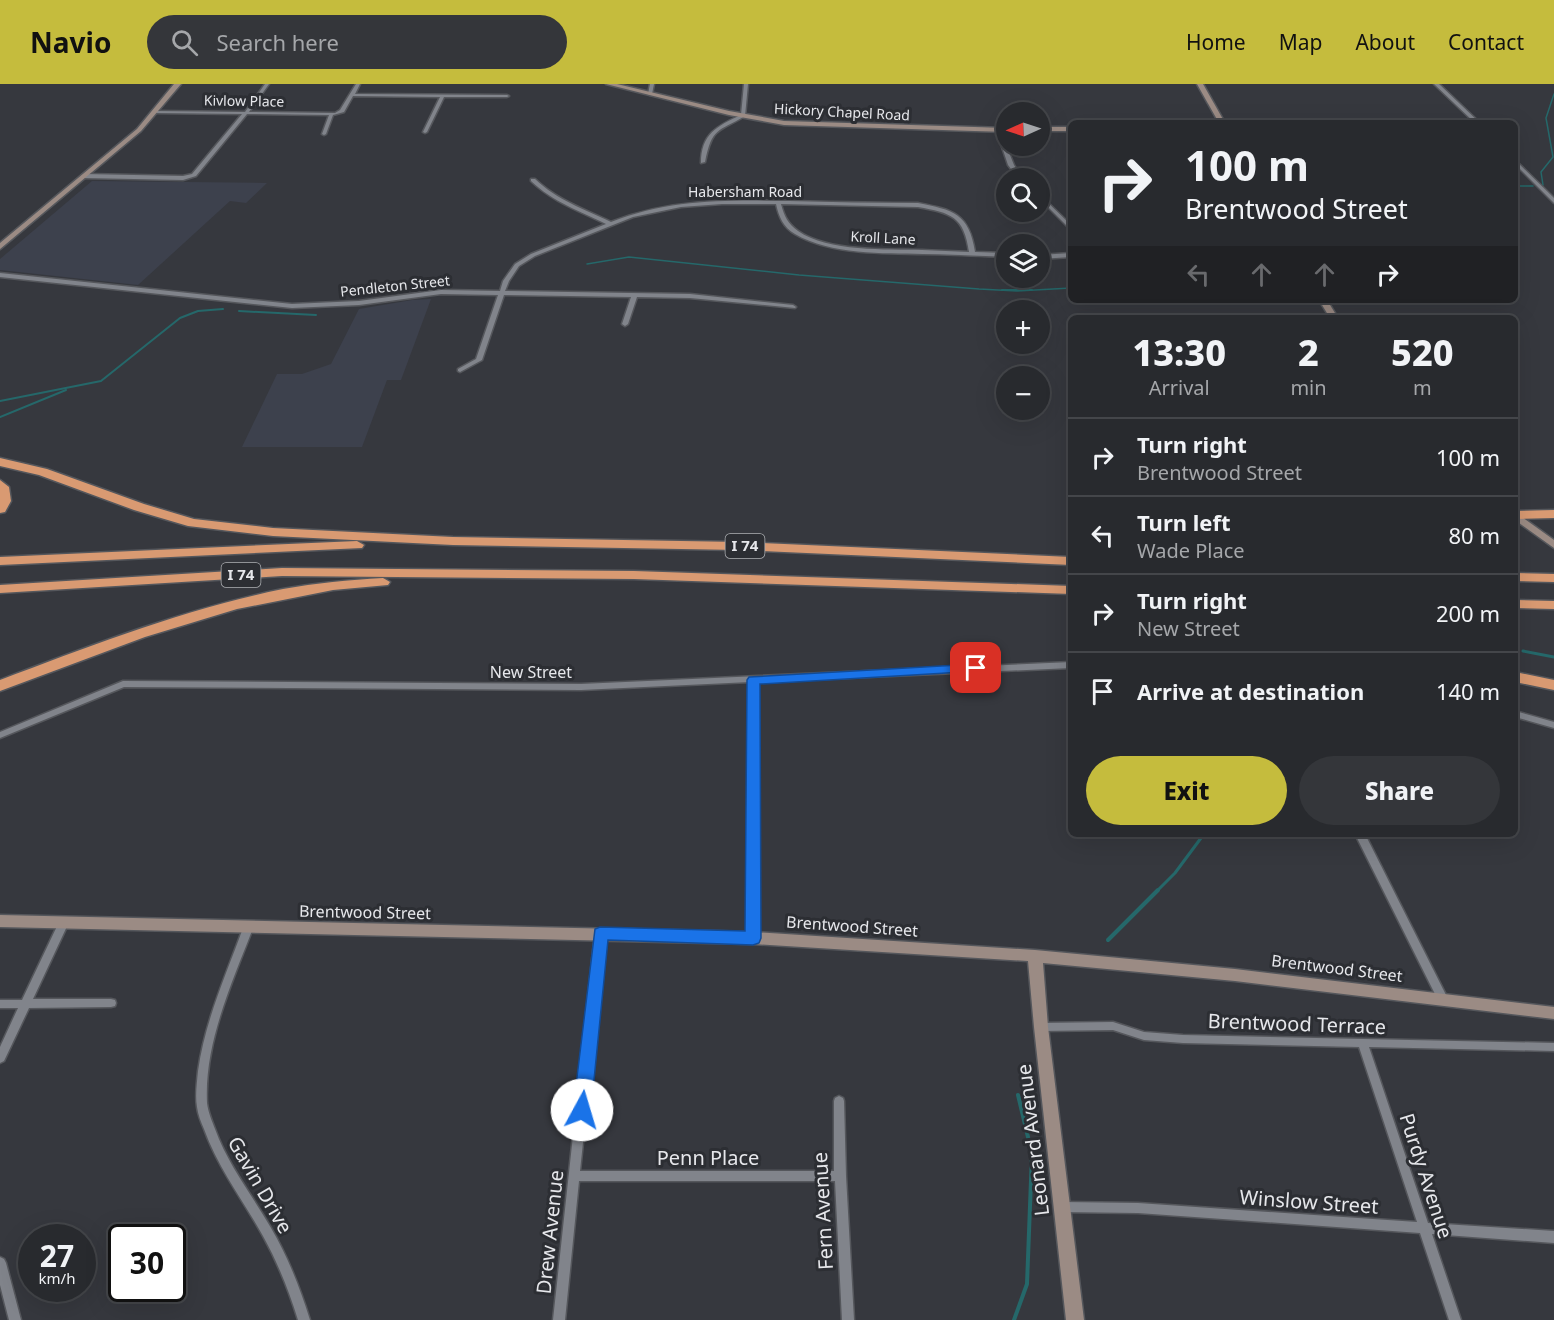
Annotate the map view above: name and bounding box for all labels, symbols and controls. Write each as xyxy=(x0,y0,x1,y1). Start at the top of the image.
search box xyxy=(147,15,567,69)
text: Navio xyxy=(30,23,111,61)
icon: search xyxy=(168,26,201,59)
text: Search here xyxy=(216,27,339,57)
text: Home xyxy=(1186,28,1246,56)
text: Map xyxy=(1279,28,1322,56)
text: About xyxy=(1355,28,1415,56)
text: Contact xyxy=(1448,28,1524,56)
street label: Kivlow Place xyxy=(204,90,284,111)
street label: Hickory Chapel Road xyxy=(774,98,910,125)
north arrow xyxy=(996,102,1050,156)
map controls xyxy=(996,102,1050,420)
text: 100 m xyxy=(1185,136,1309,193)
icon: right xyxy=(1086,144,1164,222)
button: search xyxy=(996,168,1050,222)
street label: Habersham Road xyxy=(688,182,802,201)
text: Brentwood Street xyxy=(1185,190,1408,227)
street label: Kroll Lane xyxy=(850,226,916,249)
button: layers xyxy=(996,234,1050,288)
icon: left xyxy=(1182,258,1215,291)
icon: ahead xyxy=(1245,258,1278,291)
icon: ahead xyxy=(1308,258,1341,291)
icon: right xyxy=(1371,258,1404,291)
street label: Pendleton Street xyxy=(339,270,451,301)
button: + xyxy=(996,300,1050,354)
text: 13:30 xyxy=(1132,328,1226,377)
text: 2 xyxy=(1298,328,1319,377)
text: 520 xyxy=(1391,328,1454,377)
button: − xyxy=(996,366,1050,420)
text: Arrival xyxy=(1149,374,1210,401)
text: min xyxy=(1290,374,1327,401)
text: m xyxy=(1413,374,1432,401)
text: Turn right xyxy=(1137,429,1247,459)
icon: right xyxy=(1086,441,1119,474)
text: 100 m xyxy=(1436,442,1500,472)
text: Brentwood Street xyxy=(1137,459,1302,486)
text: Turn left xyxy=(1137,507,1231,537)
icon: left xyxy=(1086,519,1119,552)
text: 80 m xyxy=(1449,520,1500,550)
road number: I 74 xyxy=(726,534,764,558)
text: Wade Place xyxy=(1137,537,1245,564)
road number: I 74 xyxy=(222,563,260,587)
text: Turn right xyxy=(1137,585,1247,615)
icon: right xyxy=(1086,597,1119,630)
text: 200 m xyxy=(1436,598,1500,628)
text: New Street xyxy=(1137,615,1240,642)
pin xyxy=(950,642,1001,693)
icon: arrive xyxy=(959,651,992,684)
street label: New Street xyxy=(490,661,572,683)
icon: arrive xyxy=(1086,675,1119,708)
text: Arrive at destination xyxy=(1137,676,1364,706)
text: 140 m xyxy=(1436,676,1500,706)
button: Exit xyxy=(1086,756,1287,825)
button: Share xyxy=(1299,756,1500,825)
street label: Brentwood Street xyxy=(299,900,431,924)
street label: Brentwood Street xyxy=(785,910,919,942)
street label: Brentwood Street xyxy=(1270,949,1404,987)
street label: Brentwood Terrace xyxy=(1207,1007,1387,1040)
street label: Leonard Avenue xyxy=(1010,1062,1055,1218)
position arrow xyxy=(550,1078,614,1142)
street label: Purdy Avenue xyxy=(1394,1110,1459,1242)
street label: Gavin Drive xyxy=(222,1131,299,1238)
street label: Penn Place xyxy=(657,1144,759,1171)
street label: Fern Avenue xyxy=(806,1152,839,1271)
street label: Drew Avenue xyxy=(530,1169,569,1295)
street label: Winslow Street xyxy=(1239,1183,1379,1220)
speed limit sign: 30 xyxy=(108,1224,186,1302)
text: 27 xyxy=(40,1235,74,1276)
text: km/h xyxy=(39,1268,75,1288)

